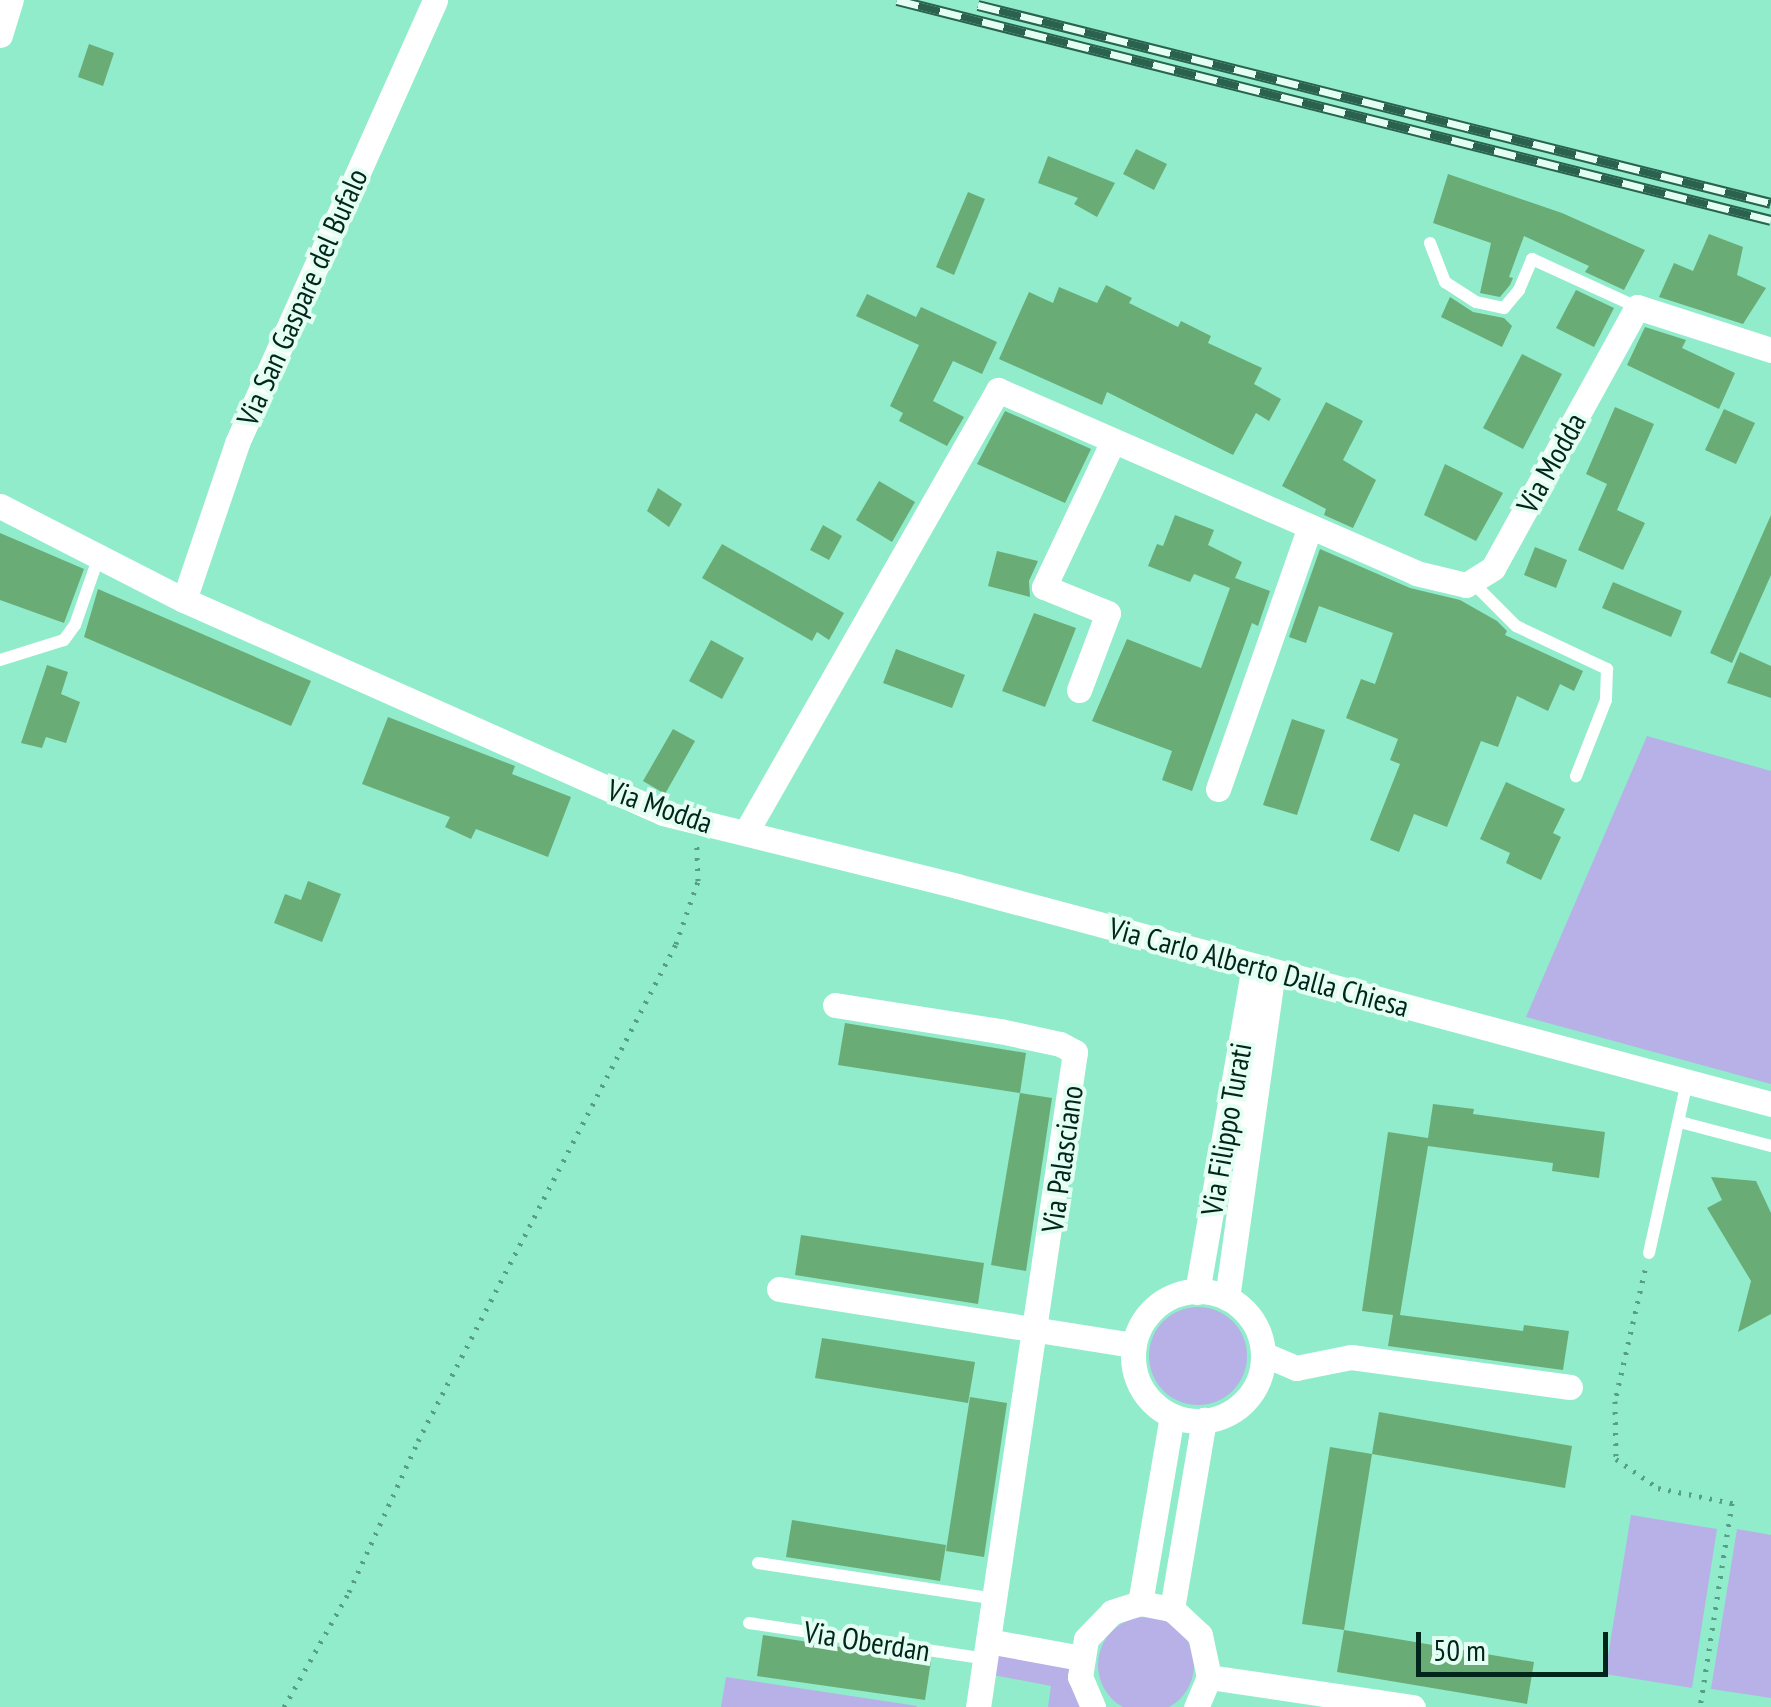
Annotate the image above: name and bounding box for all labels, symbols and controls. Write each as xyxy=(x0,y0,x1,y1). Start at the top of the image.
street label: Via San Gaspare del Bufalo xyxy=(229,163,375,431)
street label: Via Modda xyxy=(1509,407,1593,519)
street label: Via Modda xyxy=(603,771,717,841)
street label: Via Carlo Alberto Dalla Chiesa xyxy=(1105,910,1413,1024)
street label: Via Filippo Turati xyxy=(1193,1039,1259,1219)
street label: Via Palasciano xyxy=(1034,1083,1090,1235)
scale bar xyxy=(1421,1612,1614,1674)
street label: Via Oberdan xyxy=(801,1613,933,1669)
text: 50 m xyxy=(1433,1630,1486,1669)

